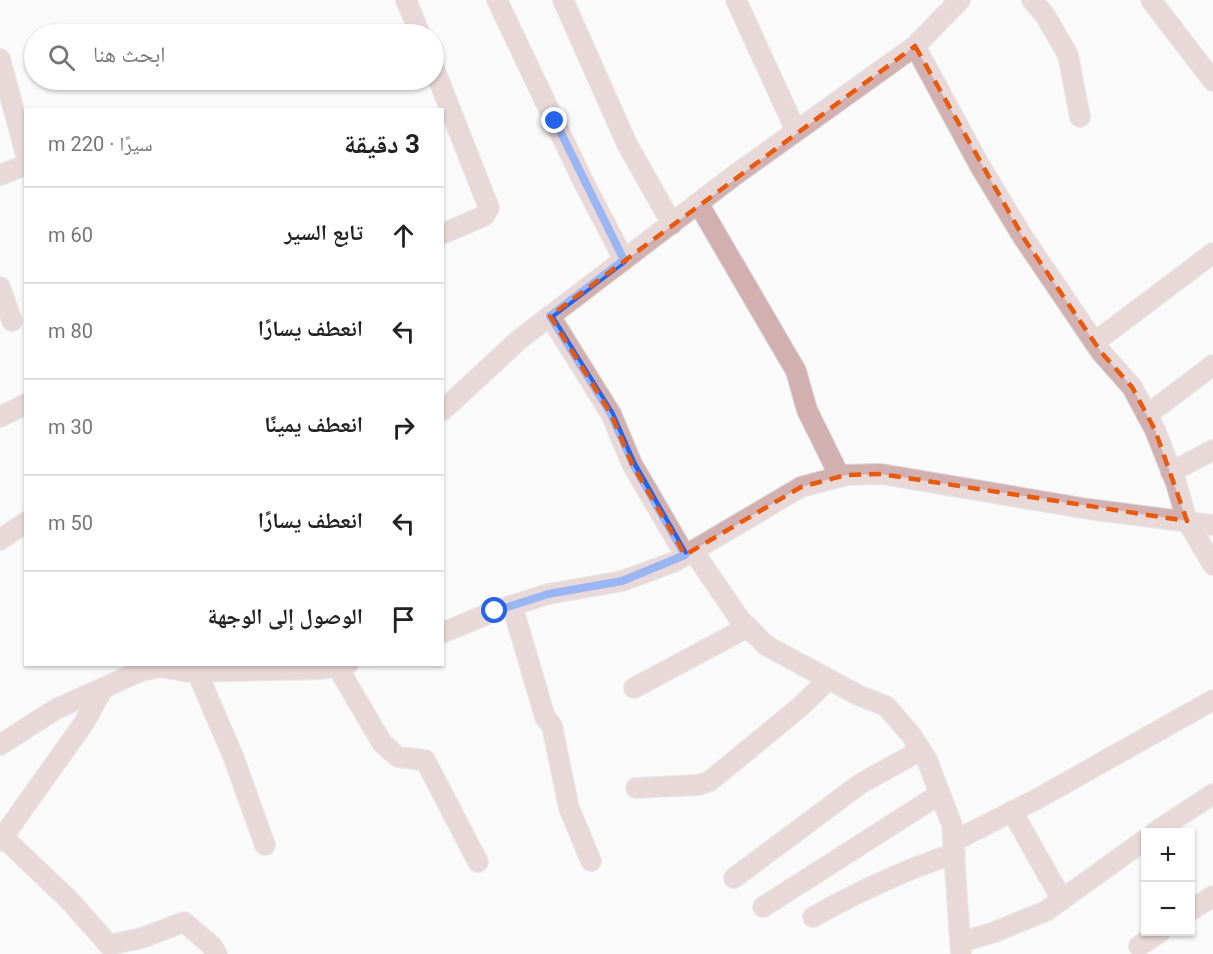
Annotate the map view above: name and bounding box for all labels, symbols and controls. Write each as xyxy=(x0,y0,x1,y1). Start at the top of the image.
search box xyxy=(24,24,444,90)
icon: search xyxy=(45,41,78,74)
text: ابحث هنا xyxy=(93,42,166,67)
route end xyxy=(541,107,567,133)
text: 3 دقيقة xyxy=(344,129,420,159)
text: سيرًا · 220 m xyxy=(48,132,153,156)
icon: ahead xyxy=(387,219,420,252)
text: تابع السير xyxy=(284,220,363,245)
text: 60 m xyxy=(48,223,93,247)
icon: left xyxy=(387,315,420,348)
text: انعطف يسارًا xyxy=(258,316,363,341)
text: 80 m xyxy=(48,319,93,343)
icon: right xyxy=(387,411,420,444)
text: انعطف يمينًا xyxy=(264,412,363,437)
text: 30 m xyxy=(48,415,93,439)
icon: left xyxy=(387,507,420,540)
text: انعطف يسارًا xyxy=(258,508,363,533)
text: 50 m xyxy=(48,511,93,535)
route start xyxy=(481,597,507,623)
icon: arrive xyxy=(387,603,420,636)
text: الوصول إلى الوجهة xyxy=(207,604,363,629)
map controls xyxy=(1141,828,1195,936)
button: + xyxy=(1141,828,1195,882)
button: − xyxy=(1141,882,1195,936)

